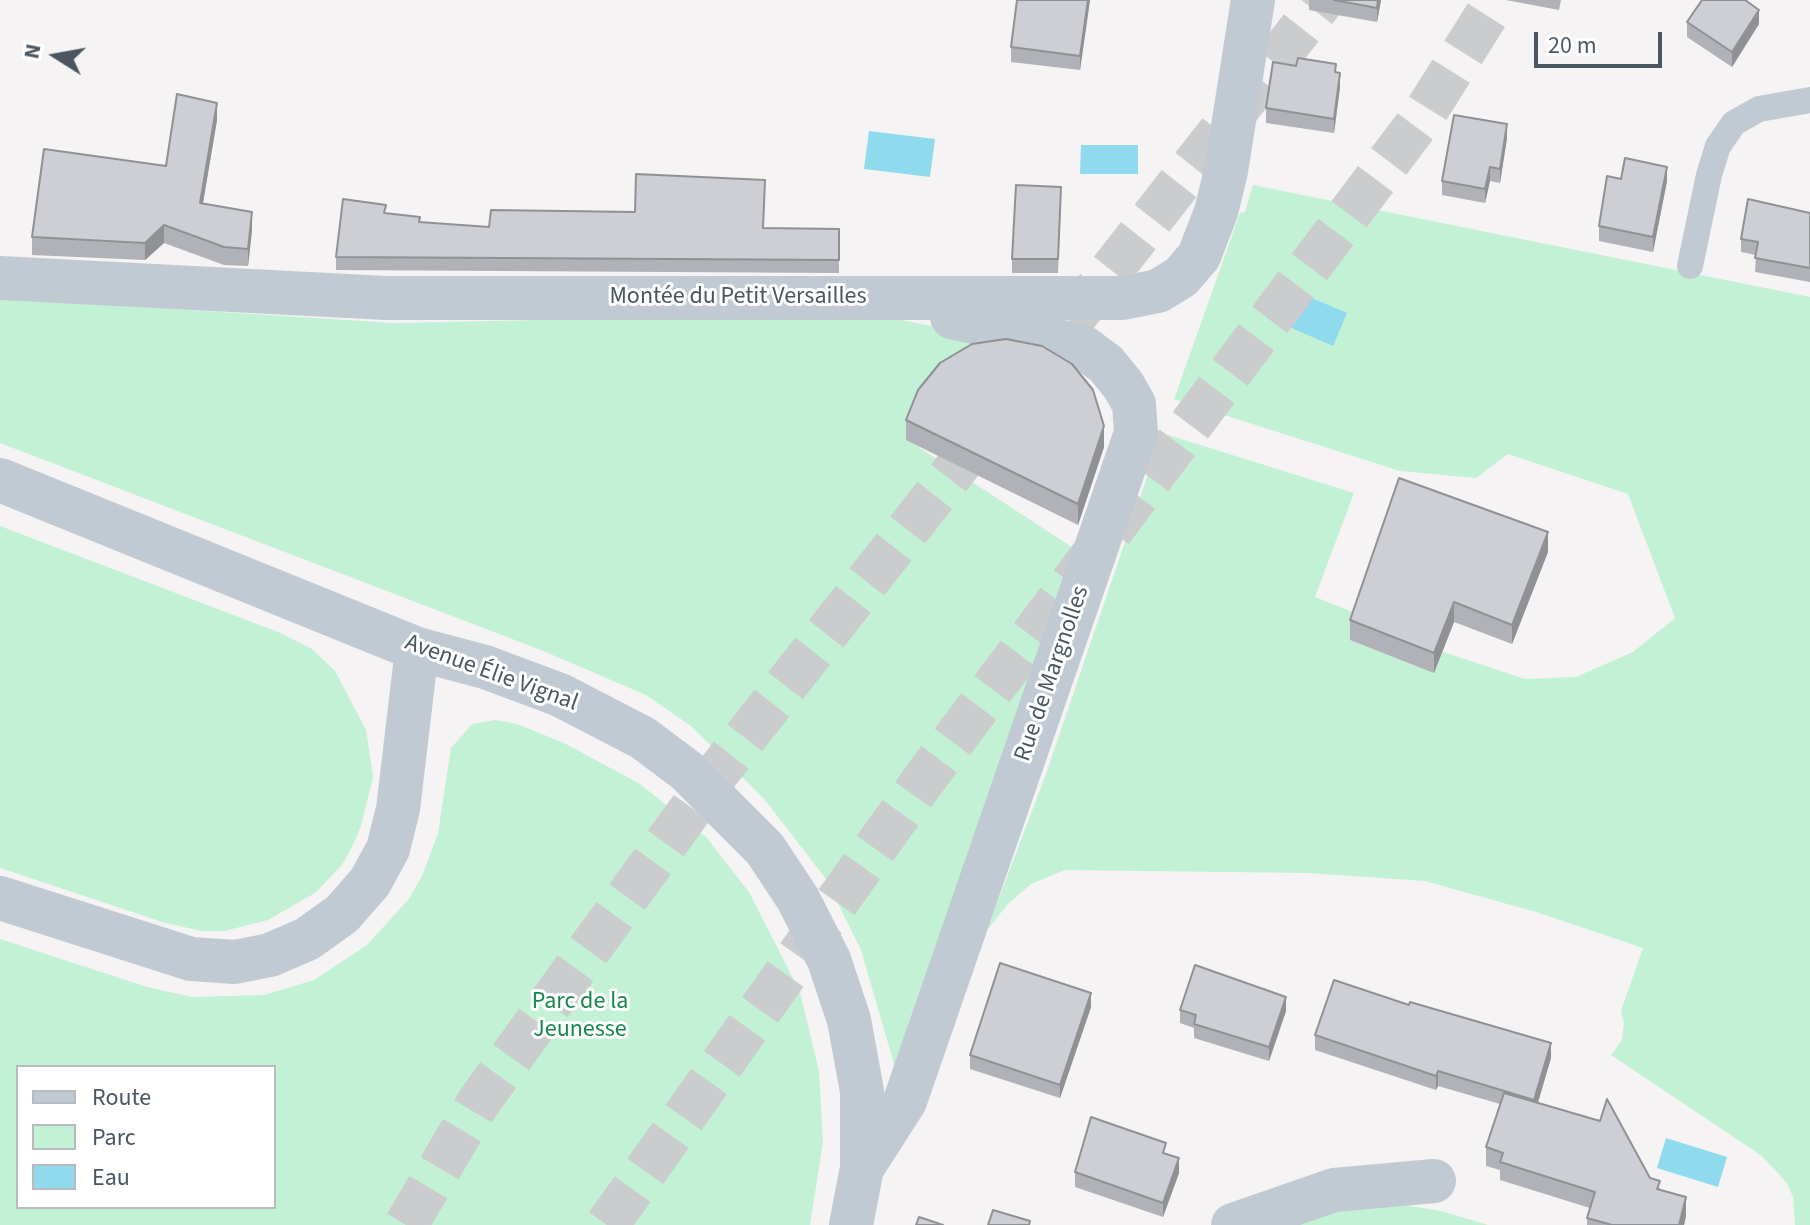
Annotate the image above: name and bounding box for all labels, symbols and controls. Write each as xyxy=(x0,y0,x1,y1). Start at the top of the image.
north arrow xyxy=(16,16,96,96)
scale bar xyxy=(1538,16,1666,66)
text: 20 m xyxy=(1548,28,1597,63)
text: N xyxy=(15,41,50,62)
street label: Montée du Petit Versailles xyxy=(609,284,867,312)
street label: Rue de Margnolles xyxy=(1010,583,1096,765)
street label: Avenue Élie Vignal xyxy=(401,629,581,719)
park label: Parc de la Jeunesse xyxy=(532,989,628,1045)
legend xyxy=(16,1065,276,1209)
text: Route xyxy=(92,1080,151,1115)
text: Parc xyxy=(92,1120,136,1155)
text: Eau xyxy=(92,1160,130,1195)

